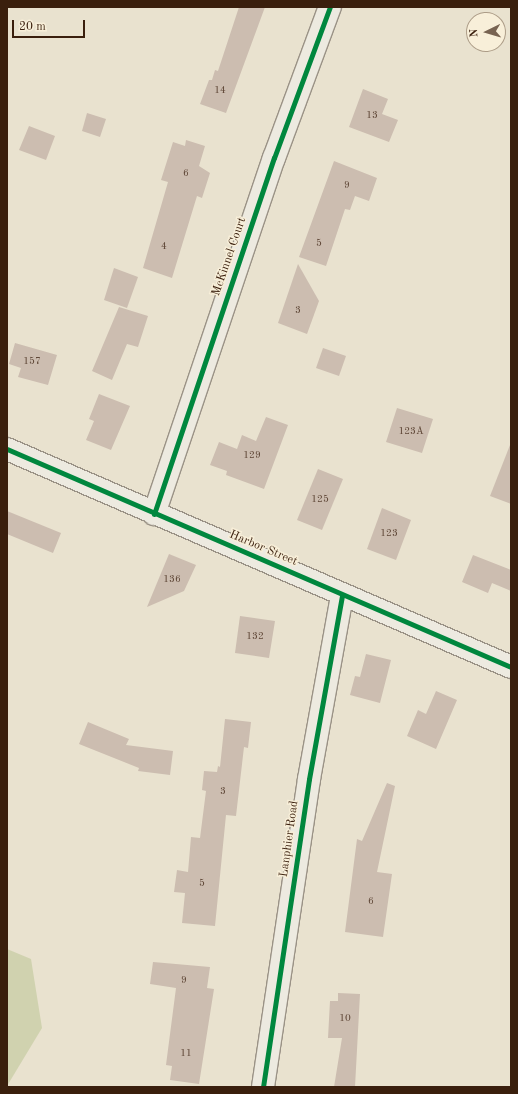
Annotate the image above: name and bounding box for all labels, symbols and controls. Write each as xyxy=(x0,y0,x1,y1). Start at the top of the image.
scale bar xyxy=(14,12,87,38)
north arrow xyxy=(466,12,506,52)
text: 20 m xyxy=(19,21,46,33)
text: N xyxy=(469,28,480,38)
house number: 14 xyxy=(214,85,226,97)
house number: 13 xyxy=(366,110,378,122)
house number: 6 xyxy=(183,168,189,180)
house number: 9 xyxy=(344,180,350,192)
street label: McKinnel Court xyxy=(210,216,250,298)
house number: 5 xyxy=(316,238,322,250)
house number: 4 xyxy=(161,241,167,253)
house number: 3 xyxy=(295,305,301,317)
house number: 157 xyxy=(23,356,41,368)
house number: 123A xyxy=(398,426,424,438)
house number: 129 xyxy=(243,450,261,462)
house number: 125 xyxy=(311,494,329,506)
street label: Harbor Street xyxy=(227,528,299,570)
house number: 123 xyxy=(380,528,398,540)
house number: 136 xyxy=(163,574,181,586)
house number: 132 xyxy=(246,631,264,643)
house number: 3 xyxy=(220,786,226,798)
street label: Lanphier Road xyxy=(278,800,302,878)
house number: 5 xyxy=(199,878,205,890)
house number: 6 xyxy=(368,896,374,908)
house number: 9 xyxy=(181,975,187,987)
house number: 10 xyxy=(339,1013,351,1025)
house number: 11 xyxy=(180,1048,192,1060)

